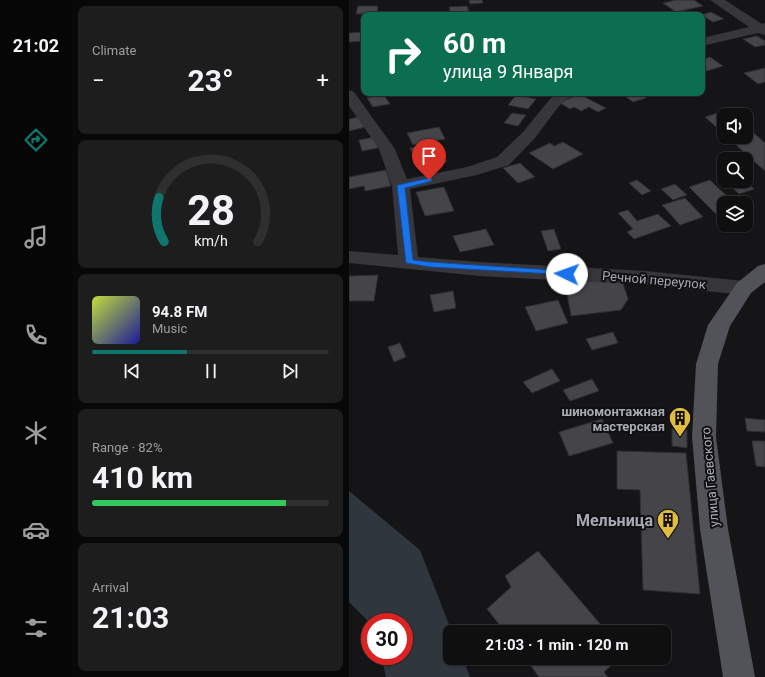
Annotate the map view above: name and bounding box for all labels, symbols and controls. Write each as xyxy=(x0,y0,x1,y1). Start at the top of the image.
text: 60 m xyxy=(443,27,506,60)
icon: right xyxy=(377,28,429,80)
text: 21:02 xyxy=(13,35,59,56)
text: Climate xyxy=(92,43,136,58)
text: улица 9 Января xyxy=(443,61,573,82)
text: 23° xyxy=(187,63,234,98)
text: − xyxy=(92,68,105,93)
text: + xyxy=(317,68,329,93)
map controls xyxy=(717,108,753,232)
button: sound xyxy=(717,108,753,144)
icon: directions xyxy=(22,126,50,154)
pin xyxy=(412,139,446,180)
icon: arrive xyxy=(418,145,440,167)
button: search xyxy=(717,152,753,188)
text: 28 xyxy=(187,186,234,235)
button: layers xyxy=(717,196,753,232)
icon: music xyxy=(22,223,50,251)
text: km/h xyxy=(194,233,227,249)
position arrow xyxy=(546,253,588,295)
street label: Речной переулок xyxy=(602,268,706,292)
text: 94.8 FM xyxy=(152,303,207,321)
icon: phone xyxy=(22,321,50,349)
text: Music xyxy=(152,321,187,336)
icon: previous xyxy=(121,360,143,382)
icon: pause xyxy=(200,360,222,382)
icon: next xyxy=(279,360,301,382)
place label: шиномонтажная мастерская xyxy=(561,404,665,434)
building icon: шиномонтажная мастерская xyxy=(667,405,693,438)
icon: climate xyxy=(22,419,50,447)
street label: улица Гаевского xyxy=(698,427,722,527)
text: Range · 82% xyxy=(92,440,162,455)
text: 410 km xyxy=(92,460,193,495)
building icon: Мельница xyxy=(655,507,681,540)
place label: Мельница xyxy=(576,511,653,530)
icon: car xyxy=(22,516,50,544)
text: Arrival xyxy=(92,580,129,595)
text: 21:03 xyxy=(92,600,169,635)
speed limit sign: 30 xyxy=(361,613,413,665)
icon: filters xyxy=(22,614,50,642)
text: 21:03 · 1 min · 120 m xyxy=(486,636,628,654)

